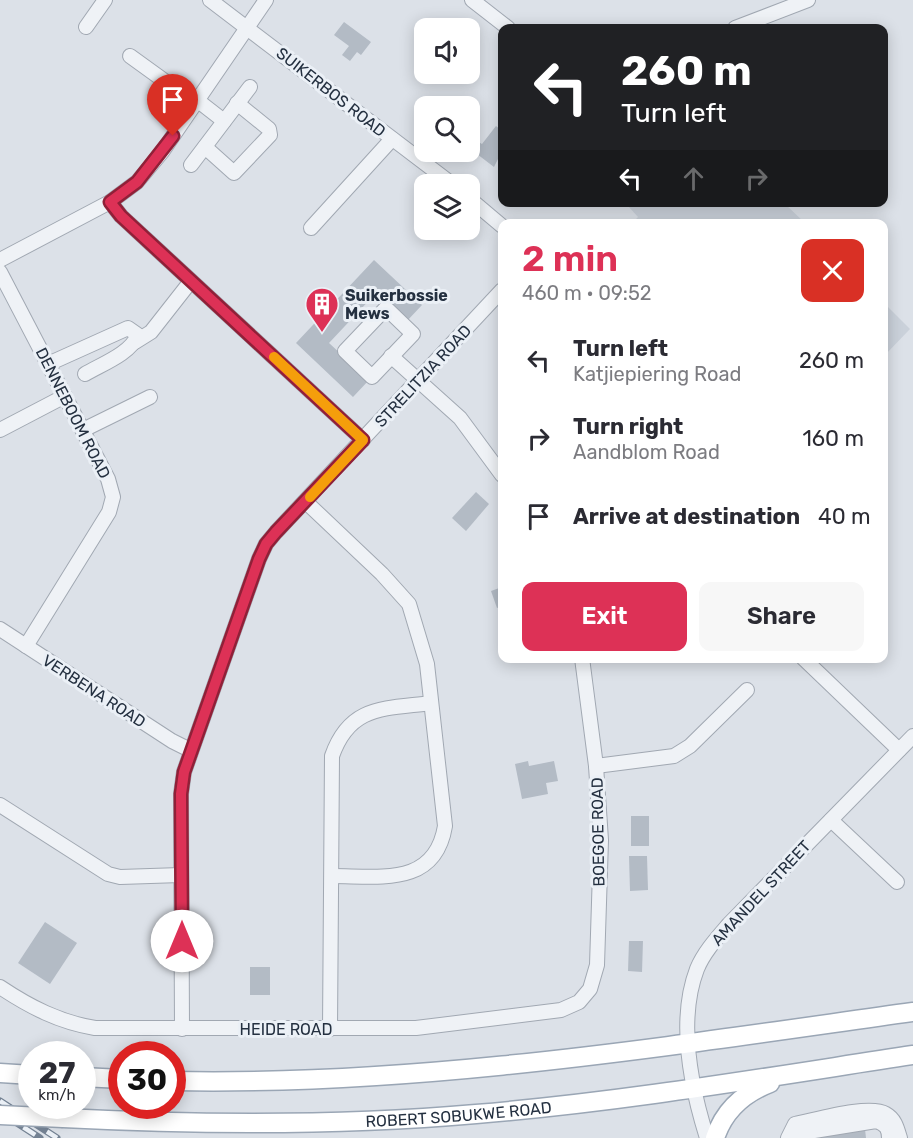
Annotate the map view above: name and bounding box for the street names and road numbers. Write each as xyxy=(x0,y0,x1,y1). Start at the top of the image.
street label: SUIKERBOS ROAD xyxy=(273,43,389,141)
street label: STRELITZIA ROAD xyxy=(371,321,475,431)
street label: DENNEBOOM ROAD xyxy=(32,344,114,482)
street label: VERBENA ROAD xyxy=(39,651,149,731)
street label: BOEGOE ROAD xyxy=(588,777,608,887)
street label: AMANDEL STREET xyxy=(707,837,815,949)
street label: HEIDE ROAD xyxy=(240,1020,332,1039)
street label: ROBERT SOBUKWE ROAD xyxy=(365,1097,553,1130)

